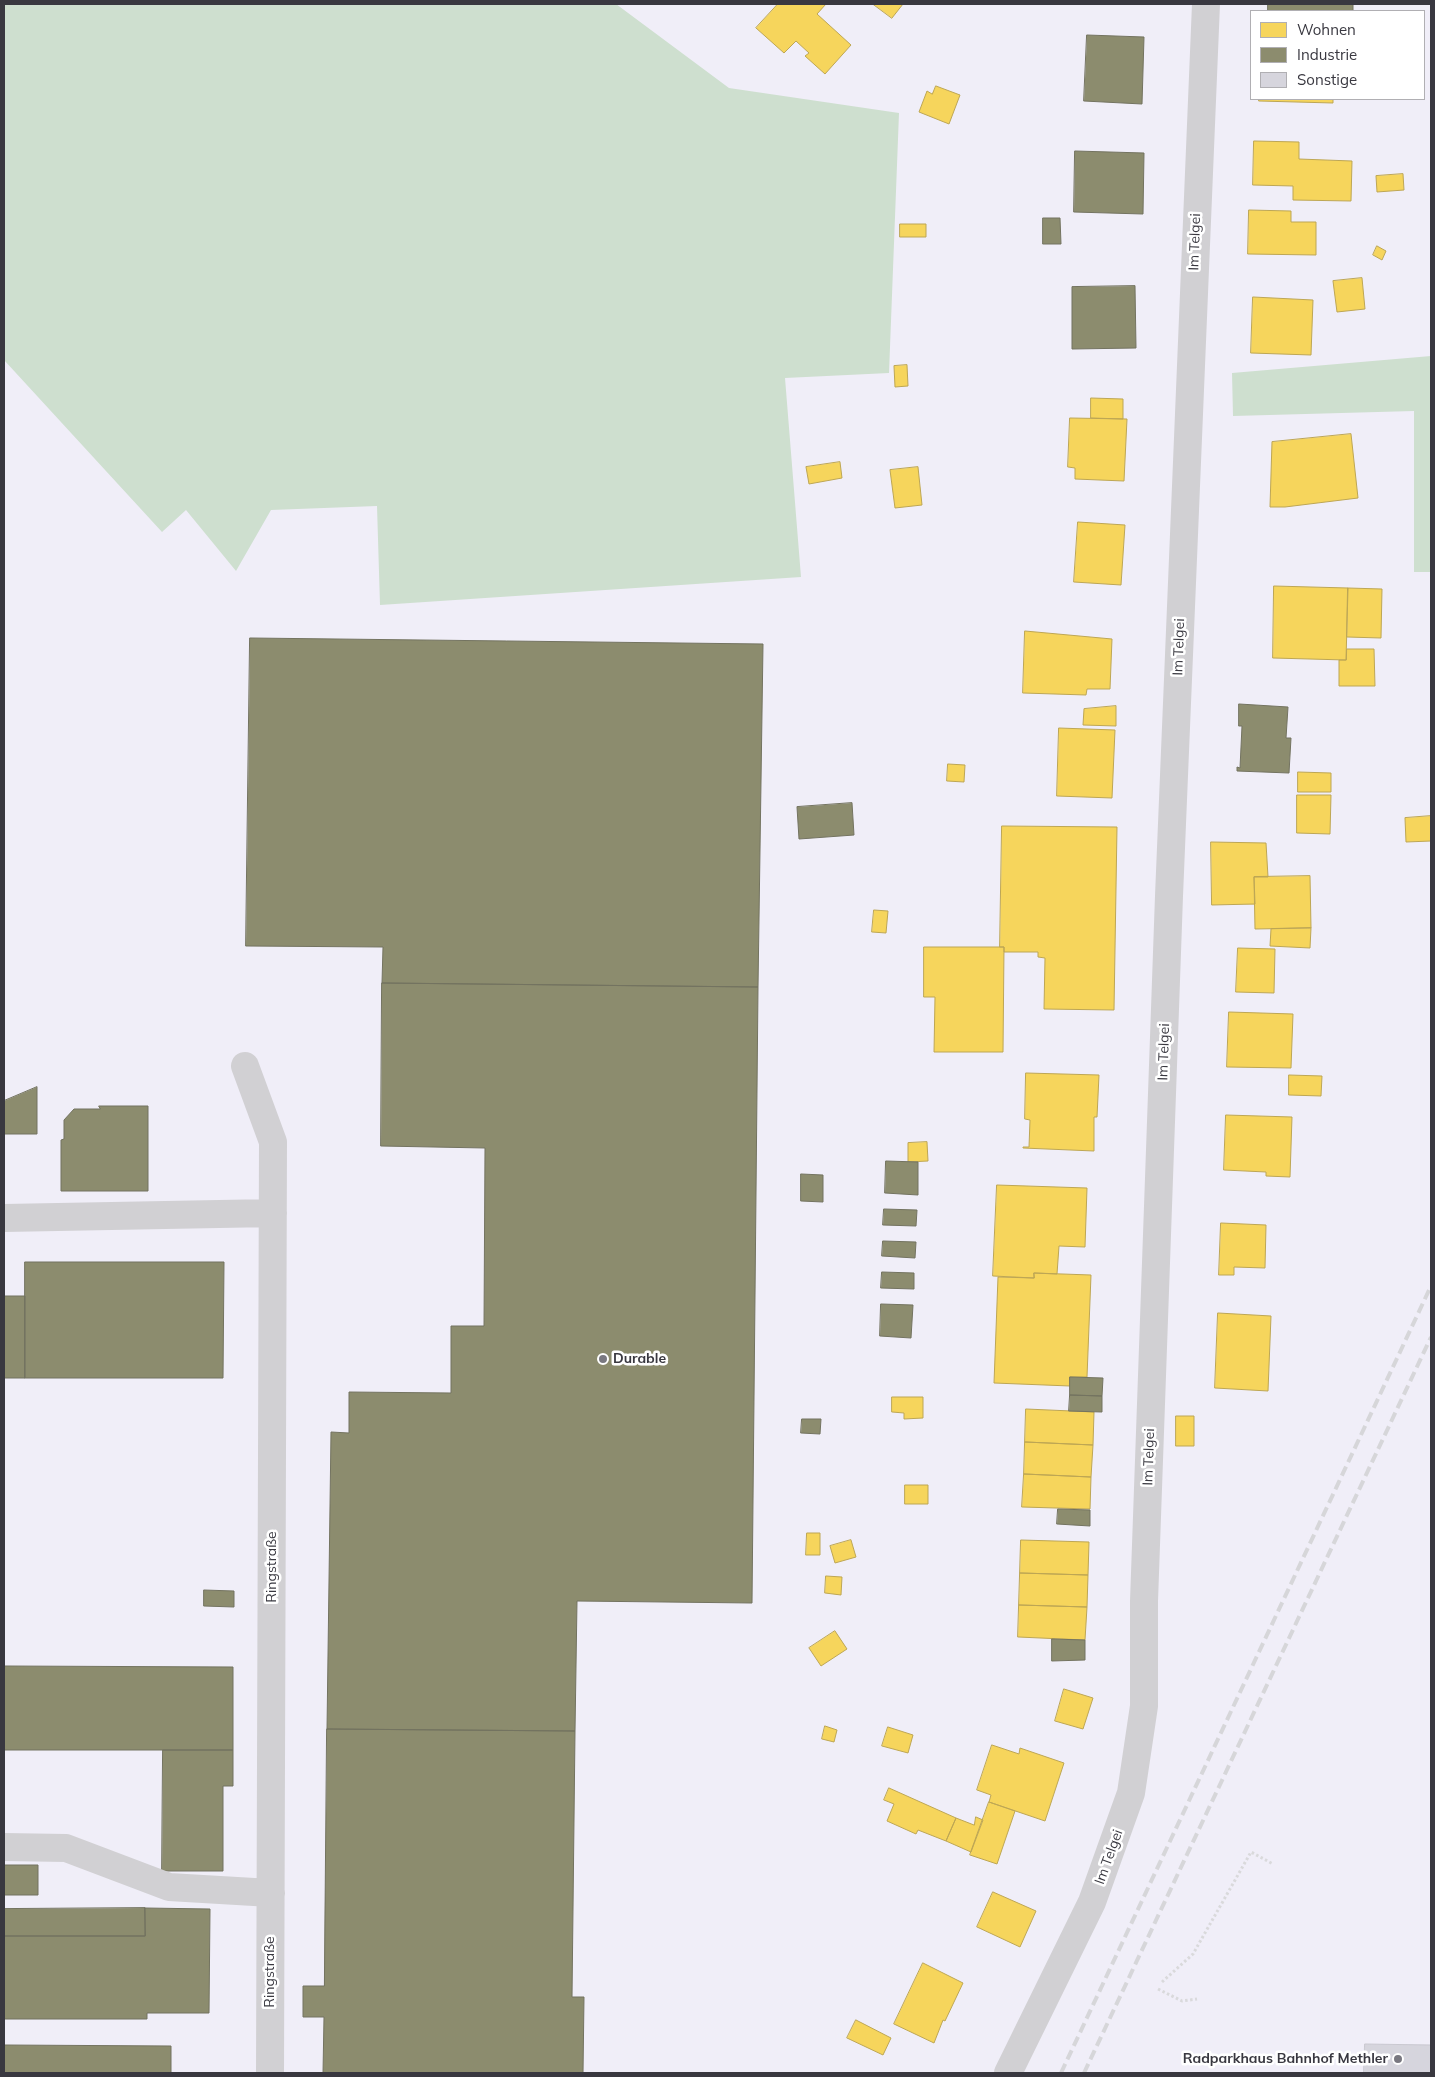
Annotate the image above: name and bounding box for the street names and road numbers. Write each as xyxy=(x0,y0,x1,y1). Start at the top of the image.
street label: Im Telgei xyxy=(1186,213,1204,271)
street label: Im Telgei xyxy=(1170,618,1188,676)
street label: Im Telgei xyxy=(1155,1023,1173,1081)
street label: Im Telgei xyxy=(1140,1428,1158,1486)
street label: Ringstraße xyxy=(264,1531,280,1603)
street label: Im Telgei xyxy=(1091,1827,1127,1887)
street label: Ringstraße xyxy=(262,1936,278,2008)

